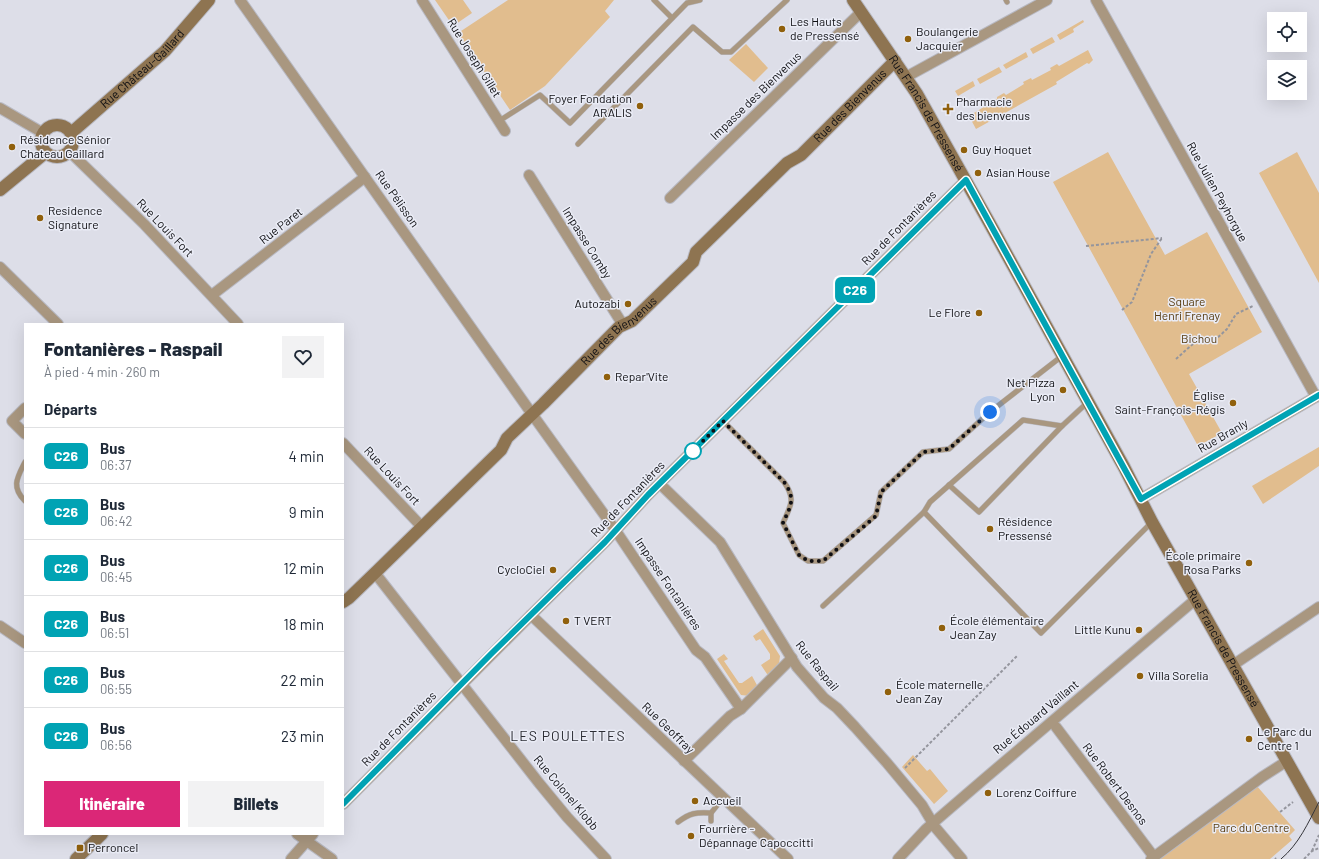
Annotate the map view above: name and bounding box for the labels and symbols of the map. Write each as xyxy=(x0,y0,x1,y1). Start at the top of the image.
place label: Les Hauts de Pressensé xyxy=(790,14,859,42)
street label: Rue Joseph Gillet xyxy=(445,15,505,99)
marker: Les Hauts de Pressensé xyxy=(777,24,787,34)
place label: Boulangerie Jacquier xyxy=(916,24,979,52)
street label: Rue Château-Gaillard xyxy=(97,26,186,110)
marker: Boulangerie Jacquier xyxy=(903,34,913,44)
street label: Impasse des Bienvenus xyxy=(707,48,804,142)
street label: Rue Francis de Pressensé xyxy=(887,52,967,174)
street label: Rue des Bienvenus xyxy=(810,66,889,145)
place label: Foyer Fondation ARALIS xyxy=(549,91,632,119)
place label: Pharmacie des bienvenus xyxy=(956,94,1030,122)
marker: Foyer Fondation ARALIS xyxy=(635,101,645,111)
marker: Pharmacie des bienvenus xyxy=(943,104,953,114)
place label: Résidence Sénior Chateau Gaillard xyxy=(20,132,111,160)
street label: Rue Julien Peyhorgue xyxy=(1185,139,1251,244)
marker: Résidence Sénior Chateau Gaillard xyxy=(7,142,17,152)
place label: Guy Hoquet xyxy=(972,142,1032,156)
marker: Guy Hoquet xyxy=(959,145,969,155)
place label: Asian House xyxy=(986,165,1050,179)
street label: Rue Pélisson xyxy=(373,167,422,229)
marker: Asian House xyxy=(973,168,983,178)
street label: Rue de Fontanières xyxy=(858,187,939,268)
street label: Rue Louis Fort xyxy=(135,195,197,259)
place label: Residence Signature xyxy=(48,203,102,231)
street label: Rue Paret xyxy=(256,204,305,246)
street label: Impasse Comby xyxy=(560,204,616,281)
marker: Residence Signature xyxy=(35,213,45,223)
line badge: C26 xyxy=(832,277,878,303)
street label: Rue des Bienvenus xyxy=(577,293,659,368)
park label: Square Henri Frenay xyxy=(1154,294,1220,322)
place label: Autozabi xyxy=(574,296,620,310)
marker: Autozabi xyxy=(623,299,633,309)
place label: Le Flore xyxy=(929,305,971,319)
marker: Le Flore xyxy=(974,308,984,318)
park label: Bichou xyxy=(1181,331,1217,345)
place label: Repar'Vite xyxy=(615,369,669,383)
marker: Repar'Vite xyxy=(602,372,612,382)
place label: Net Pizza Lyon xyxy=(1007,375,1055,403)
marker: Net Pizza Lyon xyxy=(1058,385,1068,395)
place label: Église Saint-François-Régis xyxy=(1115,388,1225,416)
marker: Église Saint-François-Régis xyxy=(1228,398,1238,408)
your location xyxy=(980,402,1000,422)
street label: Rue Branly xyxy=(1195,415,1250,455)
unlabelled marker xyxy=(684,442,702,460)
street label: Rue Louis Fort xyxy=(362,443,424,508)
street label: Rue de Fontanières xyxy=(587,457,667,539)
place label: Résidence Pressensé xyxy=(998,514,1052,542)
marker: Résidence Pressensé xyxy=(985,524,995,534)
street label: Impasse Fontanières xyxy=(633,535,705,632)
place label: École primaire Rosa Parks xyxy=(1166,548,1241,576)
marker: École primaire Rosa Parks xyxy=(1244,558,1254,568)
place label: CycloCiel xyxy=(497,562,545,576)
marker: CycloCiel xyxy=(548,565,558,575)
street label: Rue Francis de Pressensé xyxy=(1185,586,1263,709)
place label: T VERT xyxy=(574,613,612,627)
place label: École élémentaire Jean Zay xyxy=(950,613,1044,641)
marker: T VERT xyxy=(561,616,571,626)
place label: Little Kunu xyxy=(1074,622,1131,636)
marker: École élémentaire Jean Zay xyxy=(937,623,947,633)
marker: Little Kunu xyxy=(1134,625,1144,635)
street label: Rue Raspail xyxy=(793,637,842,693)
place label: Villa Sorelia xyxy=(1148,668,1208,682)
marker: Villa Sorelia xyxy=(1135,671,1145,681)
place label: École maternelle Jean Zay xyxy=(896,677,983,705)
street label: Rue Édouard Vaillant xyxy=(990,677,1081,756)
marker: École maternelle Jean Zay xyxy=(883,687,893,697)
street label: Rue de Fontanières xyxy=(358,688,439,769)
street label: Rue Geoffray xyxy=(640,699,698,756)
place label: Le Parc du Centre 1 xyxy=(1257,724,1312,752)
district label: LES POULETTES xyxy=(510,727,626,744)
marker: Le Parc du Centre 1 xyxy=(1244,734,1254,744)
street label: Rue Robert Desnos xyxy=(1080,740,1151,827)
street label: Rue Colonel Klobb xyxy=(531,752,602,833)
place label: Lorenz Coiffure xyxy=(996,785,1077,799)
marker: Lorenz Coiffure xyxy=(983,788,993,798)
place label: Accueil xyxy=(703,793,741,807)
marker: Accueil xyxy=(690,796,700,806)
park label: Parc du Centre xyxy=(1213,820,1289,834)
place label: Fourrière - Dépannage Capoccitti xyxy=(699,821,814,849)
marker: Fourrière - Dépannage Capoccitti xyxy=(686,831,696,841)
place label: Perroncel xyxy=(88,840,138,854)
marker: Perroncel xyxy=(75,843,85,853)

